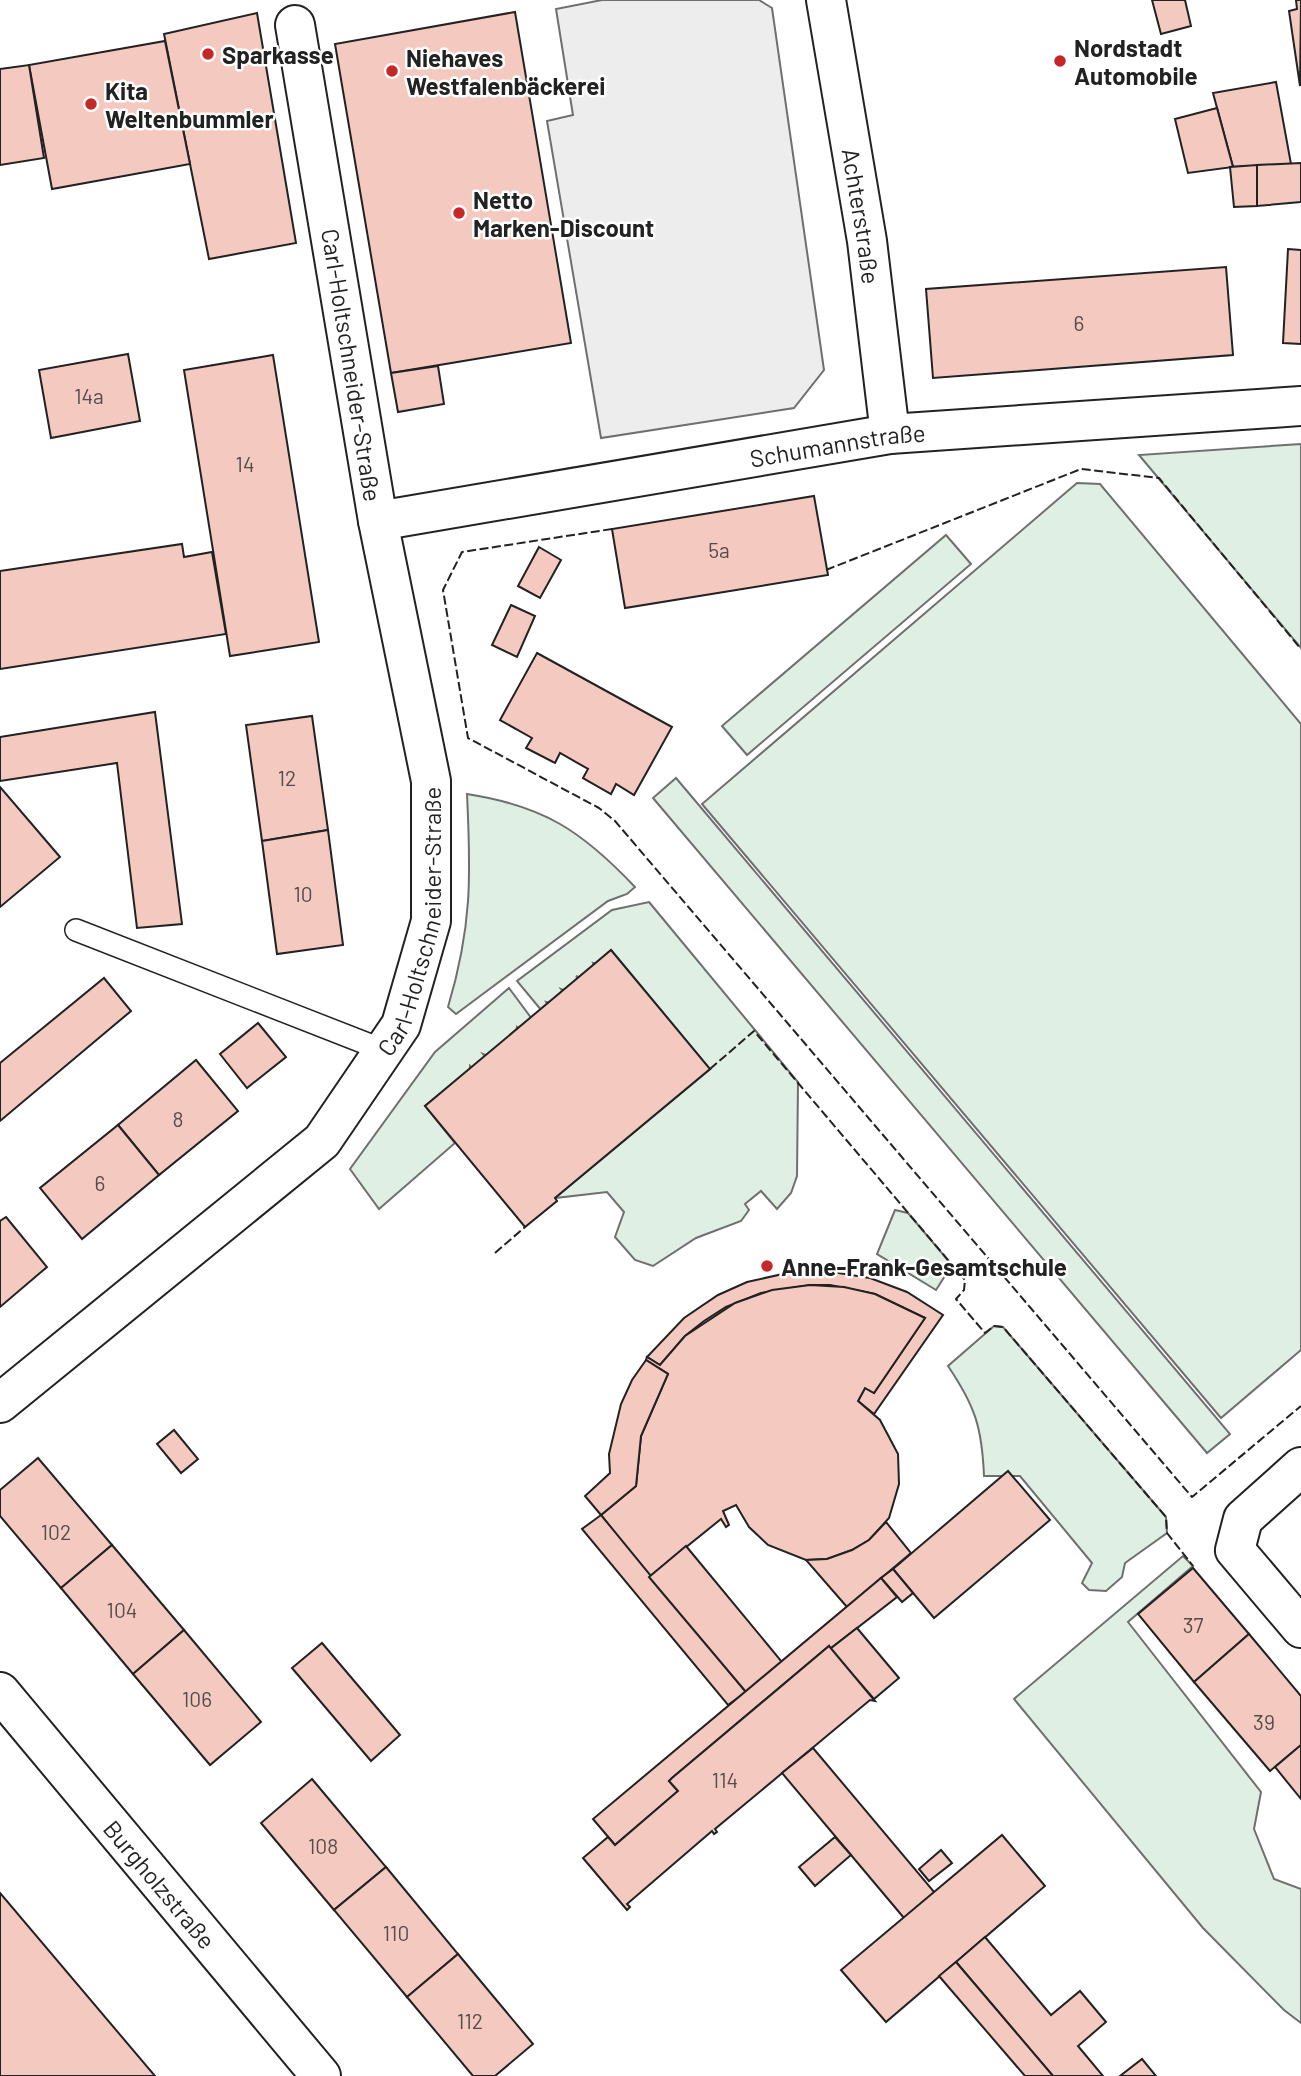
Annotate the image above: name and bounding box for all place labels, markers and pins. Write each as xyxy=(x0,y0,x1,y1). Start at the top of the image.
place label: Nordstadt Automobile xyxy=(1074,33,1198,90)
place label: Sparkasse xyxy=(222,40,334,69)
place label: Niehaves Westfalenbäckerei xyxy=(406,43,605,100)
marker: Sparkasse xyxy=(200,46,216,62)
marker: Nordstadt Automobile xyxy=(1052,53,1068,69)
marker: Niehaves Westfalenbäckerei xyxy=(384,63,400,79)
place label: Kita Weltenbummler xyxy=(105,76,274,133)
marker: Kita Weltenbummler xyxy=(83,96,99,112)
place label: Netto Marken-Discount xyxy=(473,185,654,242)
marker: Netto Marken-Discount xyxy=(451,205,467,221)
place label: Anne-Frank-Gesamtschule xyxy=(781,1252,1067,1281)
marker: Anne-Frank-Gesamtschule xyxy=(759,1258,775,1274)

